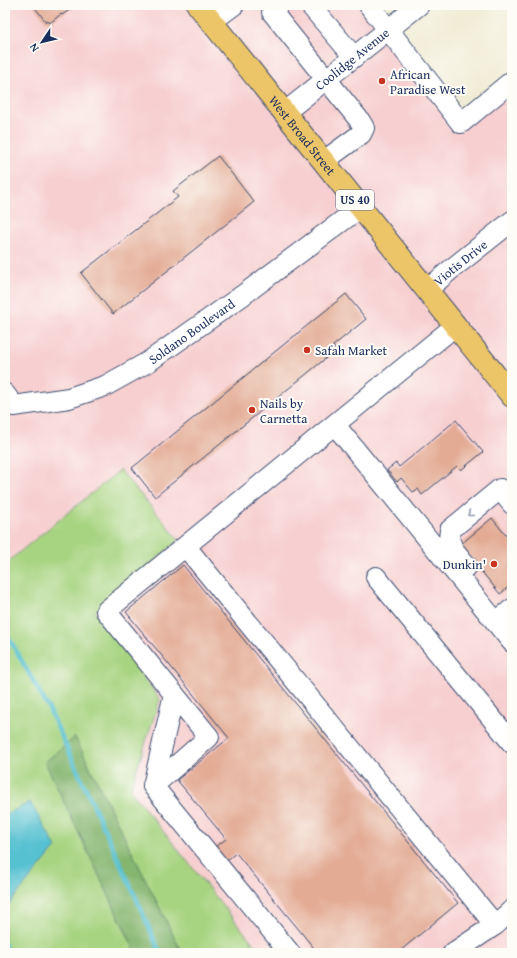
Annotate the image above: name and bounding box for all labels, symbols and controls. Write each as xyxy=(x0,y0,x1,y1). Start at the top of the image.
north arrow xyxy=(22,22,62,62)
street label: Coolidge Avenue xyxy=(311,23,393,95)
text: N xyxy=(25,40,42,55)
place label: African Paradise West xyxy=(390,65,466,99)
marker: African Paradise West xyxy=(377,76,387,86)
street label: West Broad Street xyxy=(264,92,340,180)
road number: US 40 xyxy=(336,190,374,210)
street label: Viotis Drive xyxy=(429,235,491,290)
street label: Soldano Boulevard xyxy=(145,295,239,369)
place label: Safah Market xyxy=(315,341,388,360)
marker: Safah Market xyxy=(302,345,312,355)
place label: Nails by Carnetta xyxy=(260,394,308,428)
marker: Nails by Carnetta xyxy=(247,405,257,415)
one-way arrow xyxy=(467,509,474,516)
place label: Dunkin' xyxy=(443,555,486,574)
marker: Dunkin' xyxy=(489,559,499,569)

